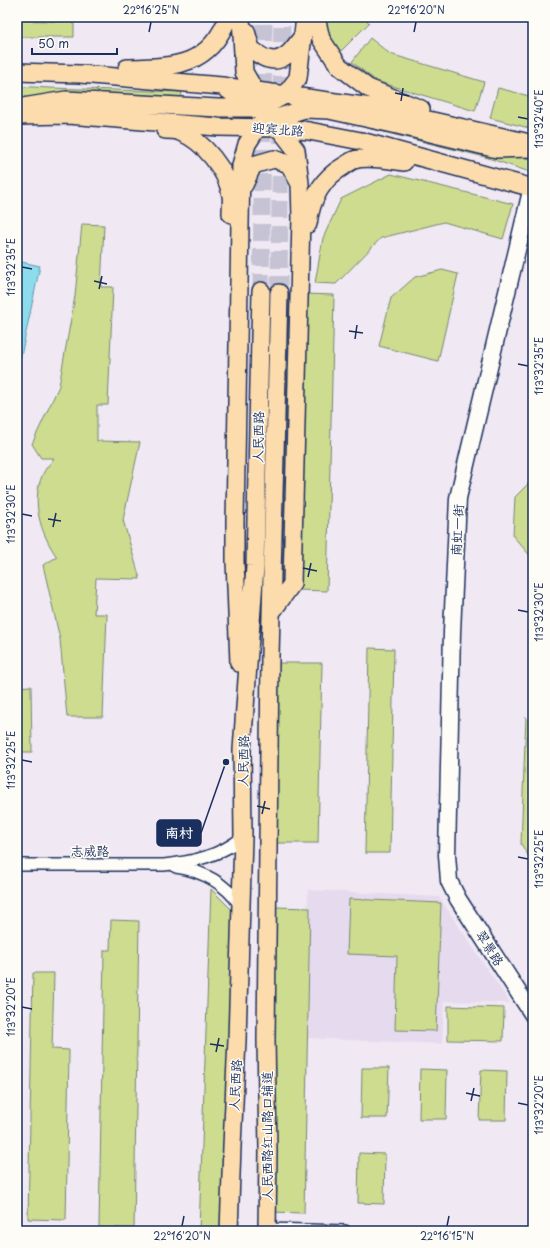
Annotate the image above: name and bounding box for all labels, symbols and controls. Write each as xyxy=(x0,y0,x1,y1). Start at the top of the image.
text: 22°16'25"N xyxy=(123,2,179,17)
text: 22°16'20"N xyxy=(387,2,445,17)
scale bar xyxy=(32,30,117,56)
text: 50 m xyxy=(38,34,69,52)
text: 113°32'40"E xyxy=(531,89,546,149)
street label: 迎宾北路 xyxy=(251,117,305,140)
text: 113°32'35"E xyxy=(3,238,18,296)
text: 113°32'35"E xyxy=(531,337,546,395)
street label: 人民西路 xyxy=(248,411,267,463)
text: 113°32'30"E xyxy=(3,484,18,544)
street label: 南虹一街 xyxy=(446,504,467,556)
text: 113°32'30"E xyxy=(531,582,546,642)
text: 113°32'25"E xyxy=(3,731,18,789)
street label: 人民西路 xyxy=(233,735,252,787)
callout: 南村 xyxy=(157,820,201,846)
text: 南村 xyxy=(165,822,193,843)
text: 113°32'25"E xyxy=(531,830,546,888)
street label: 志威路 xyxy=(70,841,110,860)
street label: 翠景路 xyxy=(472,926,509,969)
text: 113°32'20"E xyxy=(3,977,18,1037)
street label: 人民西路 xyxy=(224,1059,245,1111)
street label: 人民西路红山路口辅道 xyxy=(257,1071,276,1201)
text: 113°32'20"E xyxy=(531,1075,546,1135)
text: 22°16'20"N xyxy=(153,1228,211,1243)
text: 22°16'15"N xyxy=(420,1228,474,1243)

